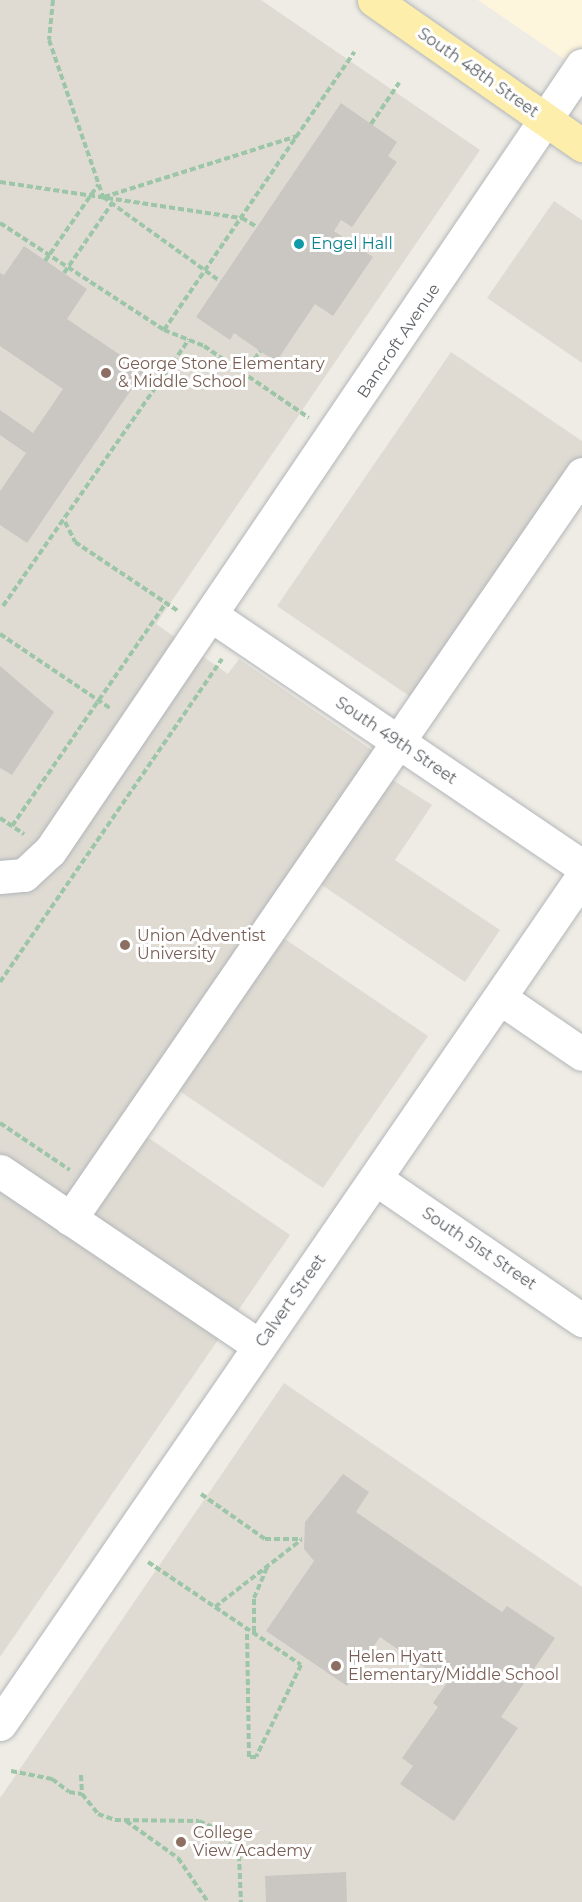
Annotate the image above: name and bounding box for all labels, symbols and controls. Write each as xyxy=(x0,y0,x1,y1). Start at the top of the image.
street label: South 48th Street xyxy=(414,24,542,122)
place label: Engel Hall xyxy=(311,234,393,254)
marker: Engel Hall xyxy=(292,237,306,251)
street label: Bancroft Avenue xyxy=(354,280,444,402)
place label: George Stone Elementary & Middle School xyxy=(118,354,325,392)
marker: George Stone Elementary & Middle School xyxy=(99,366,113,380)
street label: South 49th Street xyxy=(332,693,460,789)
place label: Union Adventist University xyxy=(137,926,266,964)
marker: Union Adventist University xyxy=(118,938,132,952)
street label: South 51st Street xyxy=(418,1204,540,1294)
street label: Calvert Street xyxy=(252,1251,330,1351)
place label: Helen Hyatt Elementary/Middle School xyxy=(348,1647,559,1685)
marker: Helen Hyatt Elementary/Middle School xyxy=(329,1659,343,1673)
place label: College View Academy xyxy=(193,1823,312,1861)
marker: College View Academy xyxy=(174,1835,188,1849)

